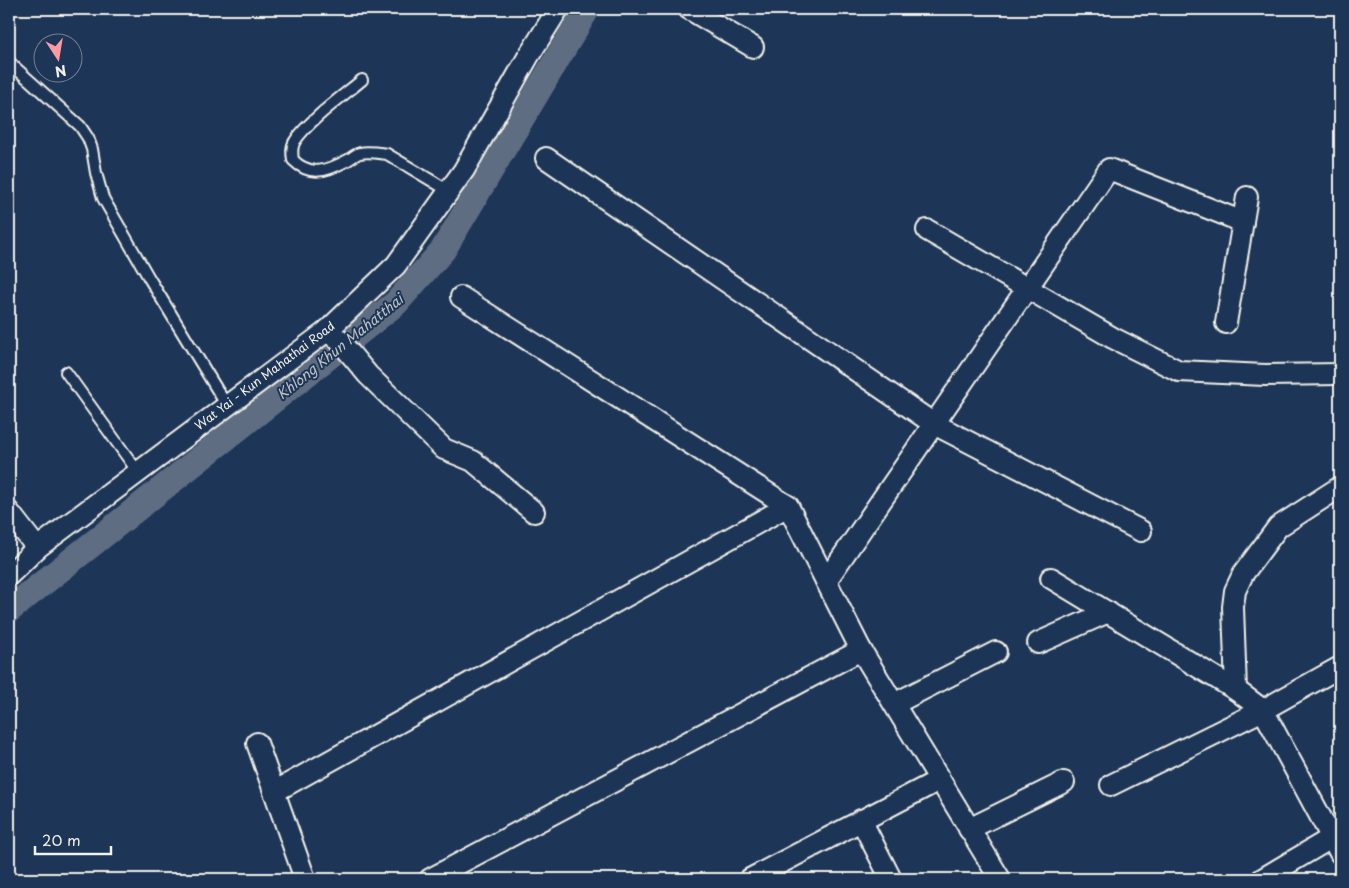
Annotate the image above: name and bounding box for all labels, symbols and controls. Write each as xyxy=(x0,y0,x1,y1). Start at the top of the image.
north arrow xyxy=(32,32,82,82)
text: N xyxy=(53,60,68,83)
water label: Khlong Khun Mahatthai xyxy=(272,288,409,404)
street label: Wat Yai - Kun Mahathai Road xyxy=(191,317,338,434)
scale bar xyxy=(35,823,111,855)
text: 20 m xyxy=(42,828,81,851)

